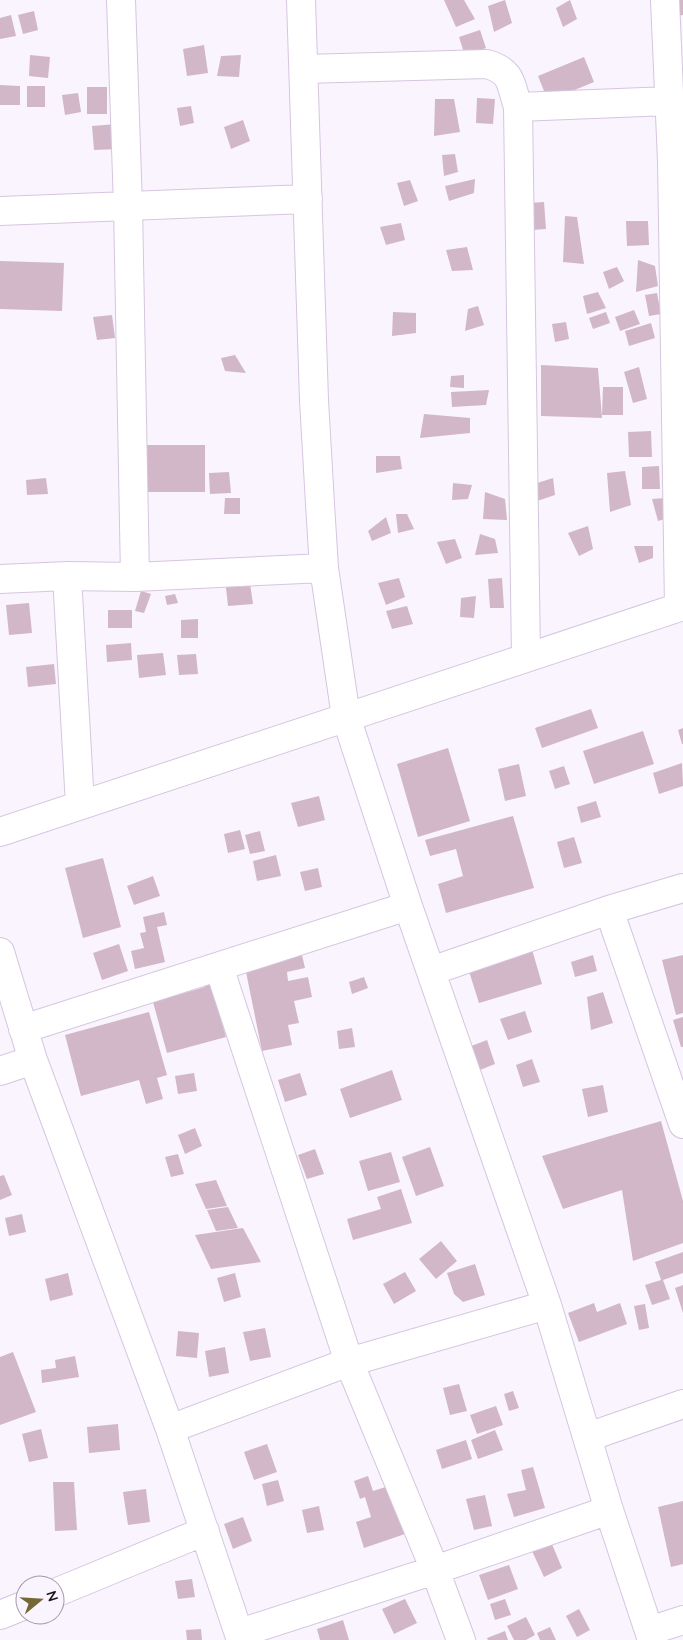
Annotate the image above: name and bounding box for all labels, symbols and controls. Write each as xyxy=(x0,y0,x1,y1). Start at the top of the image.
north arrow xyxy=(15,1575,65,1625)
text: N xyxy=(42,1588,63,1604)

